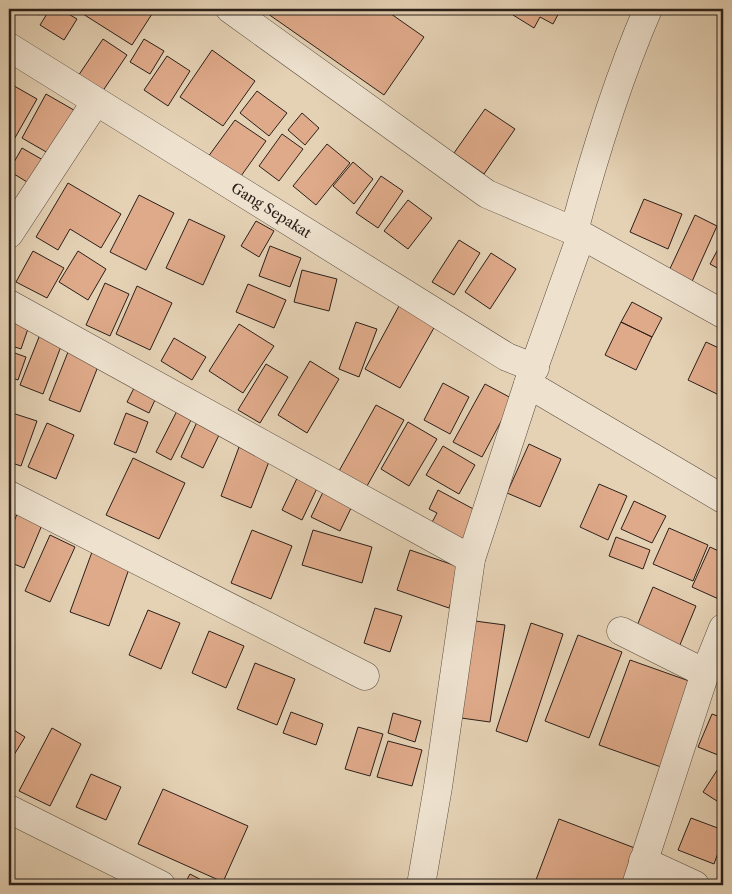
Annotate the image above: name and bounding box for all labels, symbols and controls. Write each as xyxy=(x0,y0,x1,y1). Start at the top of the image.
street label: Gang Sepakat xyxy=(228,179,315,242)

